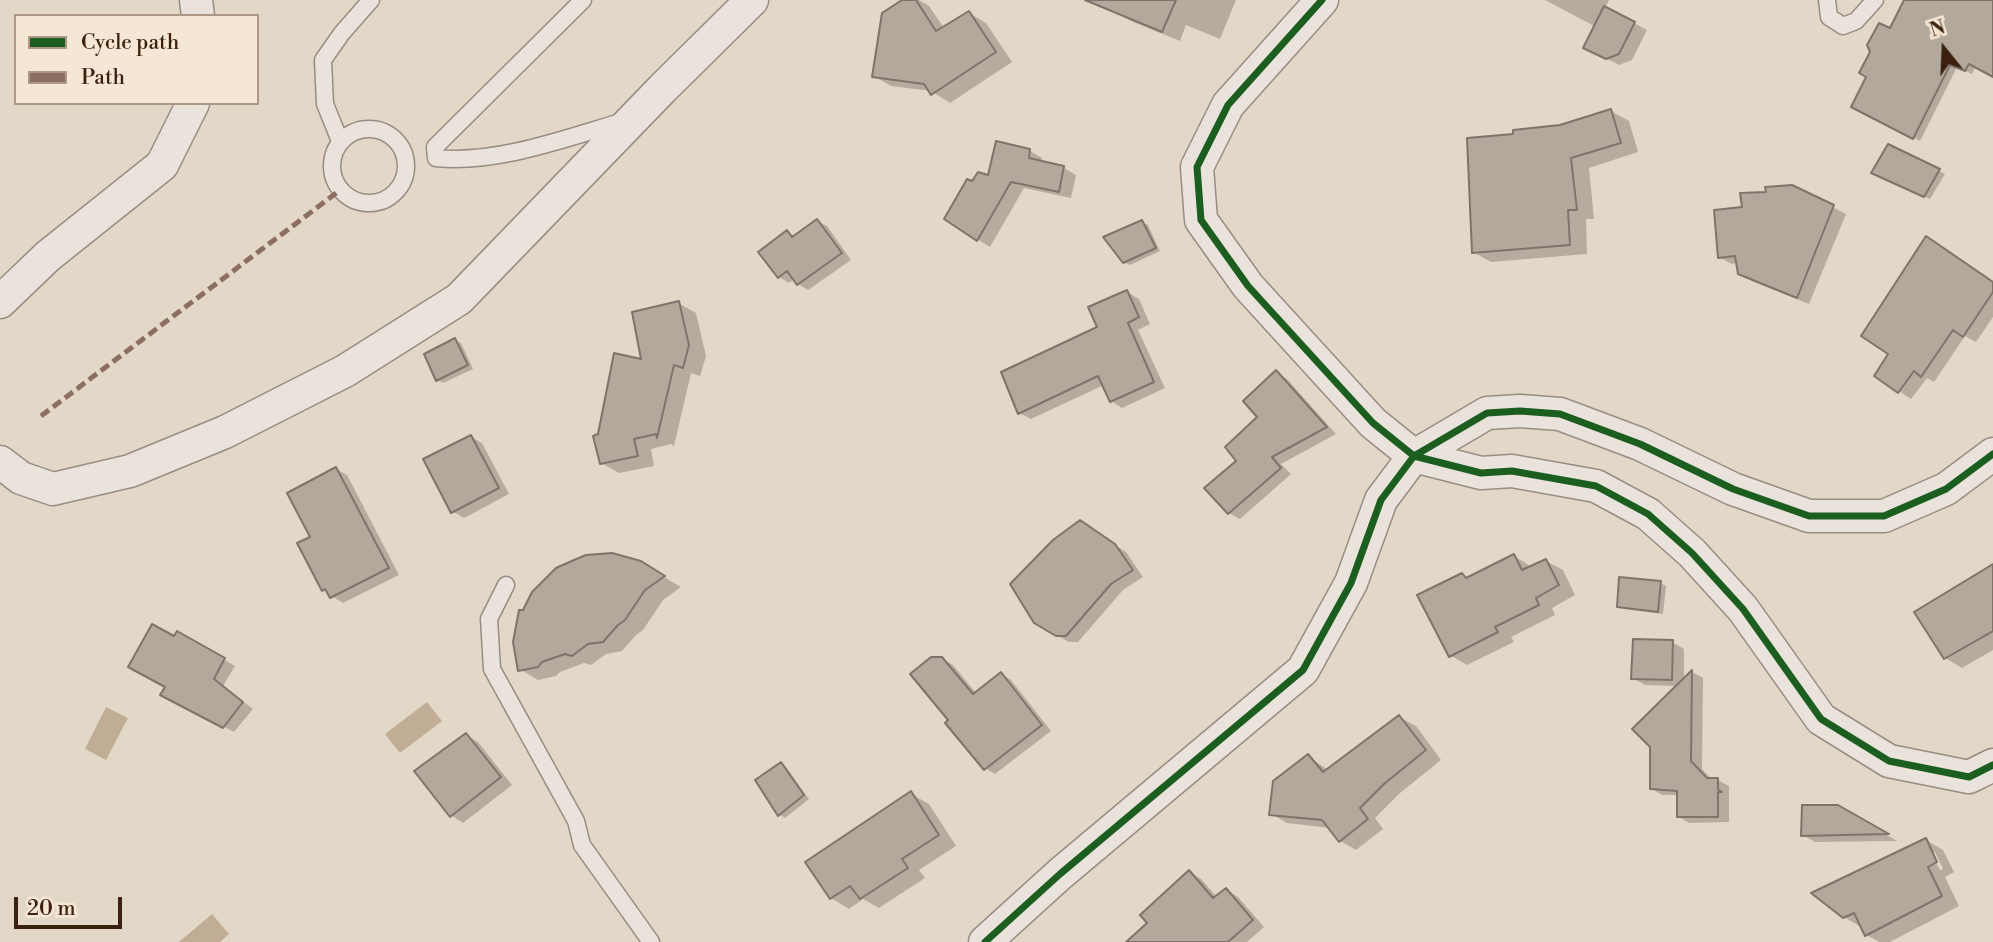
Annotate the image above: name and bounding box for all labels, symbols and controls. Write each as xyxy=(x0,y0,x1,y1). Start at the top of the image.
legend xyxy=(14,14,259,105)
north arrow xyxy=(1909,14,1979,84)
text: N xyxy=(1927,15,1948,43)
text: Cycle path xyxy=(81,30,179,56)
text: Path xyxy=(81,65,125,91)
scale bar xyxy=(18,883,126,927)
text: 20 m xyxy=(27,896,76,922)

